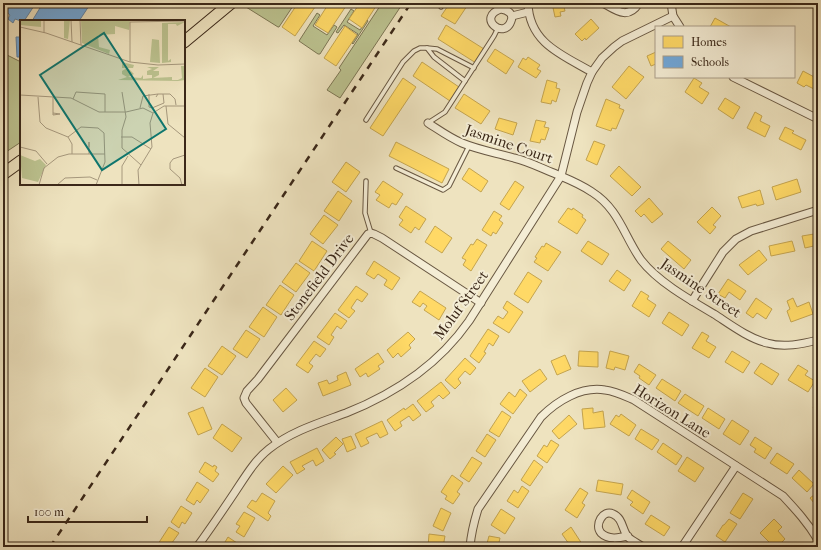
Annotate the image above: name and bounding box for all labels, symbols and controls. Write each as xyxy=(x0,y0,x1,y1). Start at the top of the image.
inset map xyxy=(20,20,185,185)
legend xyxy=(655,26,795,78)
text: Homes xyxy=(691,35,727,49)
text: Schools xyxy=(691,55,730,69)
street label: Jasmine Court xyxy=(462,120,556,168)
street label: Stonefield Drive xyxy=(280,229,358,324)
street label: Jasmine Street xyxy=(656,254,745,322)
street label: Moluf Street xyxy=(430,266,493,343)
street label: Horizon Lane xyxy=(630,380,715,442)
scale bar xyxy=(28,498,147,524)
text: 100 m xyxy=(34,505,64,519)

